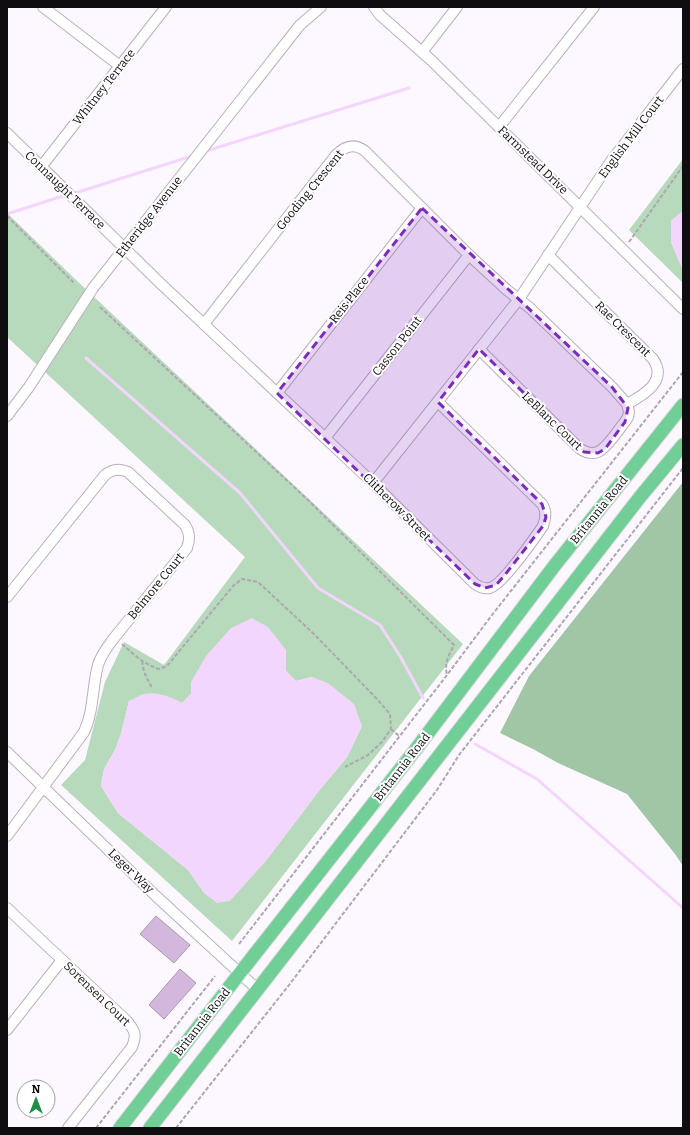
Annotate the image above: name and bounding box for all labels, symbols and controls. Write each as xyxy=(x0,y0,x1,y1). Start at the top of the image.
street label: Whitney Terrace xyxy=(70,46,138,128)
street label: English Mill Court xyxy=(596,93,667,181)
street label: Farmstead Drive xyxy=(495,123,571,197)
street label: Gooding Crescent xyxy=(273,147,347,233)
street label: Connaught Terrace xyxy=(22,148,108,232)
street label: Etheridge Avenue xyxy=(113,174,185,260)
street label: Reis Place xyxy=(326,274,372,326)
street label: Rae Crescent xyxy=(592,298,654,360)
street label: Casson Point xyxy=(369,313,425,379)
street label: LeBlanc Court xyxy=(519,389,585,454)
street label: Clitherow Street xyxy=(360,470,434,544)
street label: Britannia Road xyxy=(568,473,630,547)
street label: Belmore Court xyxy=(125,549,187,622)
street label: Britannia Road xyxy=(371,730,433,804)
street label: Leger Way xyxy=(105,846,157,897)
street label: Sorensen Court xyxy=(61,959,134,1030)
street label: Britannia Road xyxy=(171,985,233,1059)
north arrow xyxy=(16,1079,56,1119)
text: N xyxy=(32,1083,41,1096)

